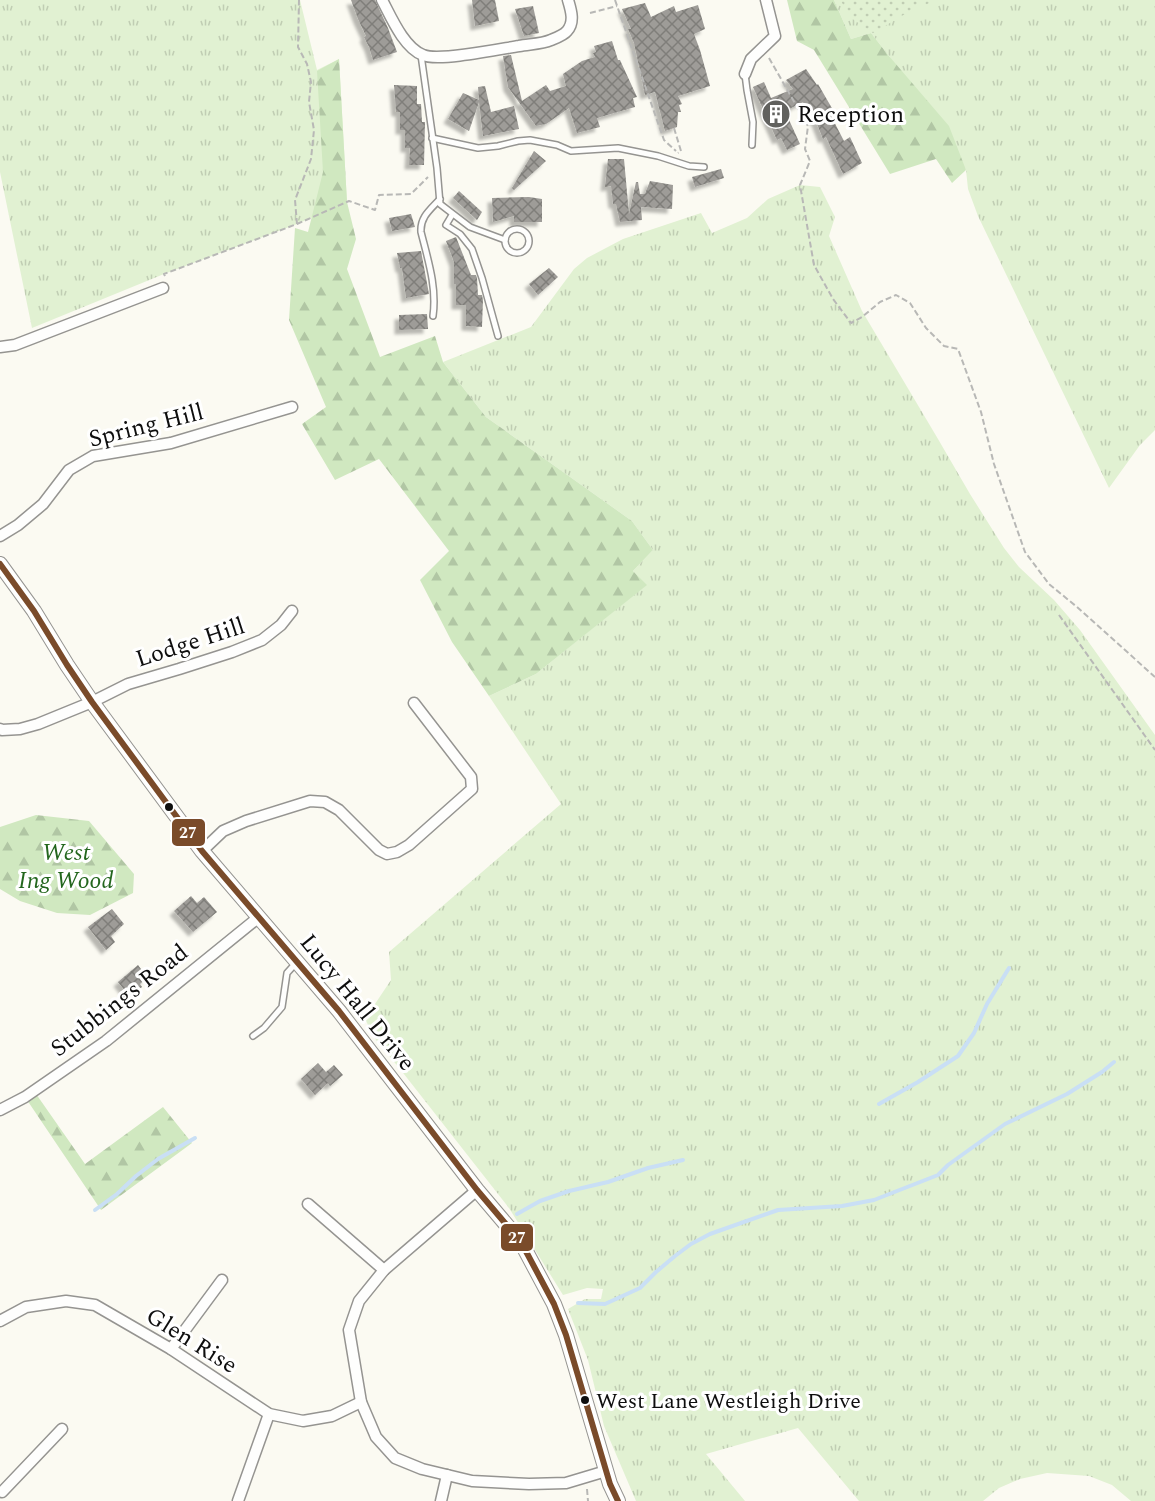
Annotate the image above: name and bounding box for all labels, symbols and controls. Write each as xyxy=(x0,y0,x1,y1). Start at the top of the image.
place label: Reception xyxy=(797,97,904,133)
building icon: Reception xyxy=(760,98,792,130)
street label: Spring Hill xyxy=(85,394,208,458)
street label: Lodge Hill xyxy=(131,608,250,678)
unlabelled marker xyxy=(163,801,175,813)
line badge: 27 xyxy=(171,818,206,847)
text: 27 xyxy=(179,821,197,845)
park label: West Ing Wood xyxy=(18,835,114,899)
street label: Lucy Hall Drive xyxy=(290,926,424,1079)
street label: Stubbings Road xyxy=(43,935,196,1066)
line badge: 27 xyxy=(500,1223,534,1252)
text: 27 xyxy=(508,1226,526,1250)
street label: Glen Rise xyxy=(138,1298,244,1383)
place label: West Lane Westleigh Drive xyxy=(596,1385,861,1418)
marker: West Lane Westleigh Drive xyxy=(579,1394,591,1406)

